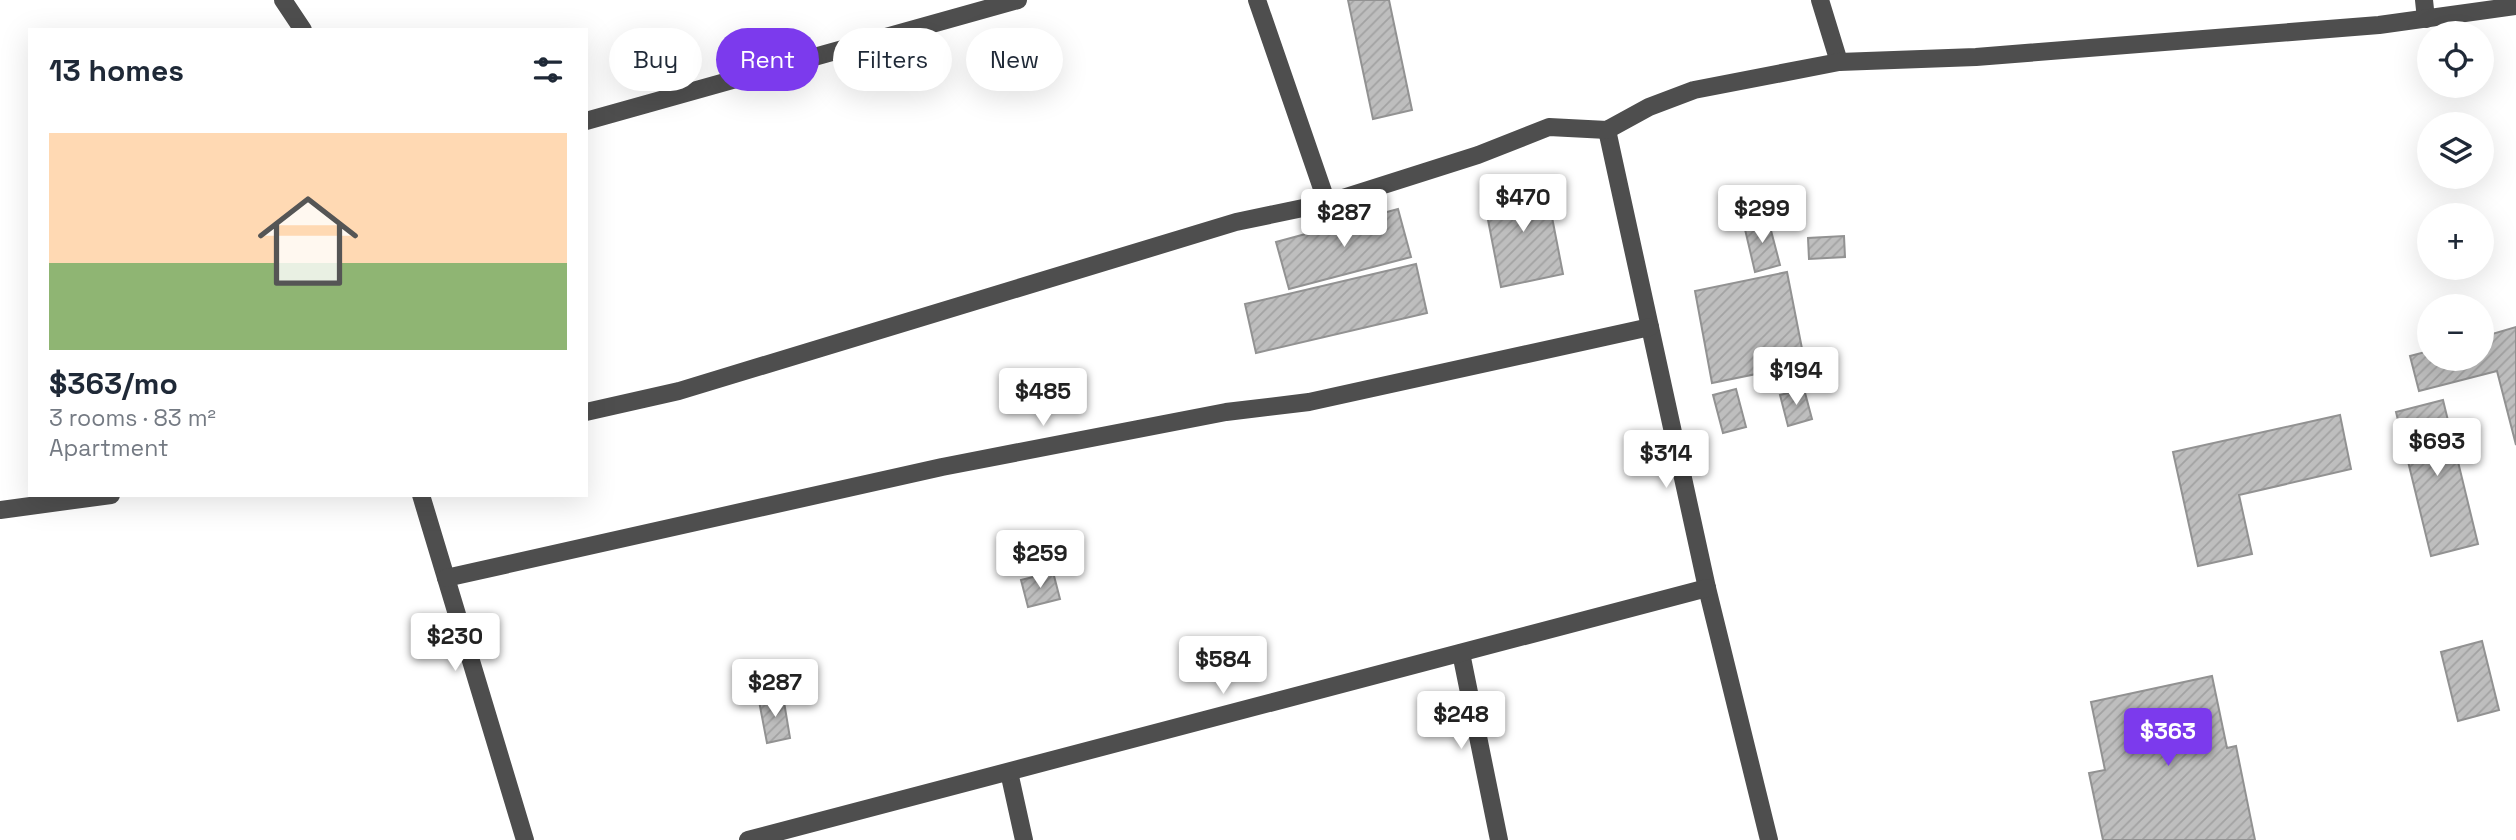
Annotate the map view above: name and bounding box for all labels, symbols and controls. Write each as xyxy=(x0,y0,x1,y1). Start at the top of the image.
map controls xyxy=(2417,21,2494,371)
button: locate xyxy=(2417,21,2494,98)
chip: Buy xyxy=(609,28,702,91)
chip: Rent xyxy=(716,28,819,91)
chip: Filters xyxy=(833,28,952,91)
chip: New xyxy=(966,28,1063,91)
text: 13 homes xyxy=(49,51,184,90)
icon: filters xyxy=(529,51,567,89)
button: layers xyxy=(2417,112,2494,189)
pin: $470 xyxy=(1482,174,1564,234)
icon: home xyxy=(245,178,371,304)
text: $470 xyxy=(1495,182,1551,212)
pin: $299 xyxy=(1721,186,1803,245)
pin: $287 xyxy=(1303,190,1385,249)
text: $299 xyxy=(1734,193,1790,223)
text: $287 xyxy=(1317,197,1371,227)
button: + xyxy=(2417,203,2494,280)
button: − xyxy=(2417,294,2494,371)
pin: $194 xyxy=(1755,348,1837,407)
text: $194 xyxy=(1769,355,1823,385)
text: $363/mo xyxy=(49,364,178,403)
pin: $485 xyxy=(1002,368,1084,428)
text: $485 xyxy=(1015,376,1071,406)
text: 3 rooms · 83 m² xyxy=(49,403,216,433)
pin: $693 xyxy=(2396,419,2478,478)
text: $693 xyxy=(2409,426,2465,456)
pin: $314 xyxy=(1625,430,1707,490)
text: Apartment xyxy=(49,433,169,463)
text: $314 xyxy=(1640,438,1692,468)
pin: $259 xyxy=(999,530,1081,590)
text: $259 xyxy=(1012,538,1068,568)
pin: $230 xyxy=(414,614,496,673)
text: $230 xyxy=(427,621,483,651)
pin: $584 xyxy=(1182,636,1264,696)
text: $584 xyxy=(1195,644,1251,674)
pin: $287 xyxy=(734,660,816,719)
text: $287 xyxy=(748,667,802,697)
pin: $248 xyxy=(1420,692,1502,751)
text: $248 xyxy=(1433,699,1489,729)
pin: $363 xyxy=(2127,708,2209,768)
text: $363 xyxy=(2140,716,2196,746)

